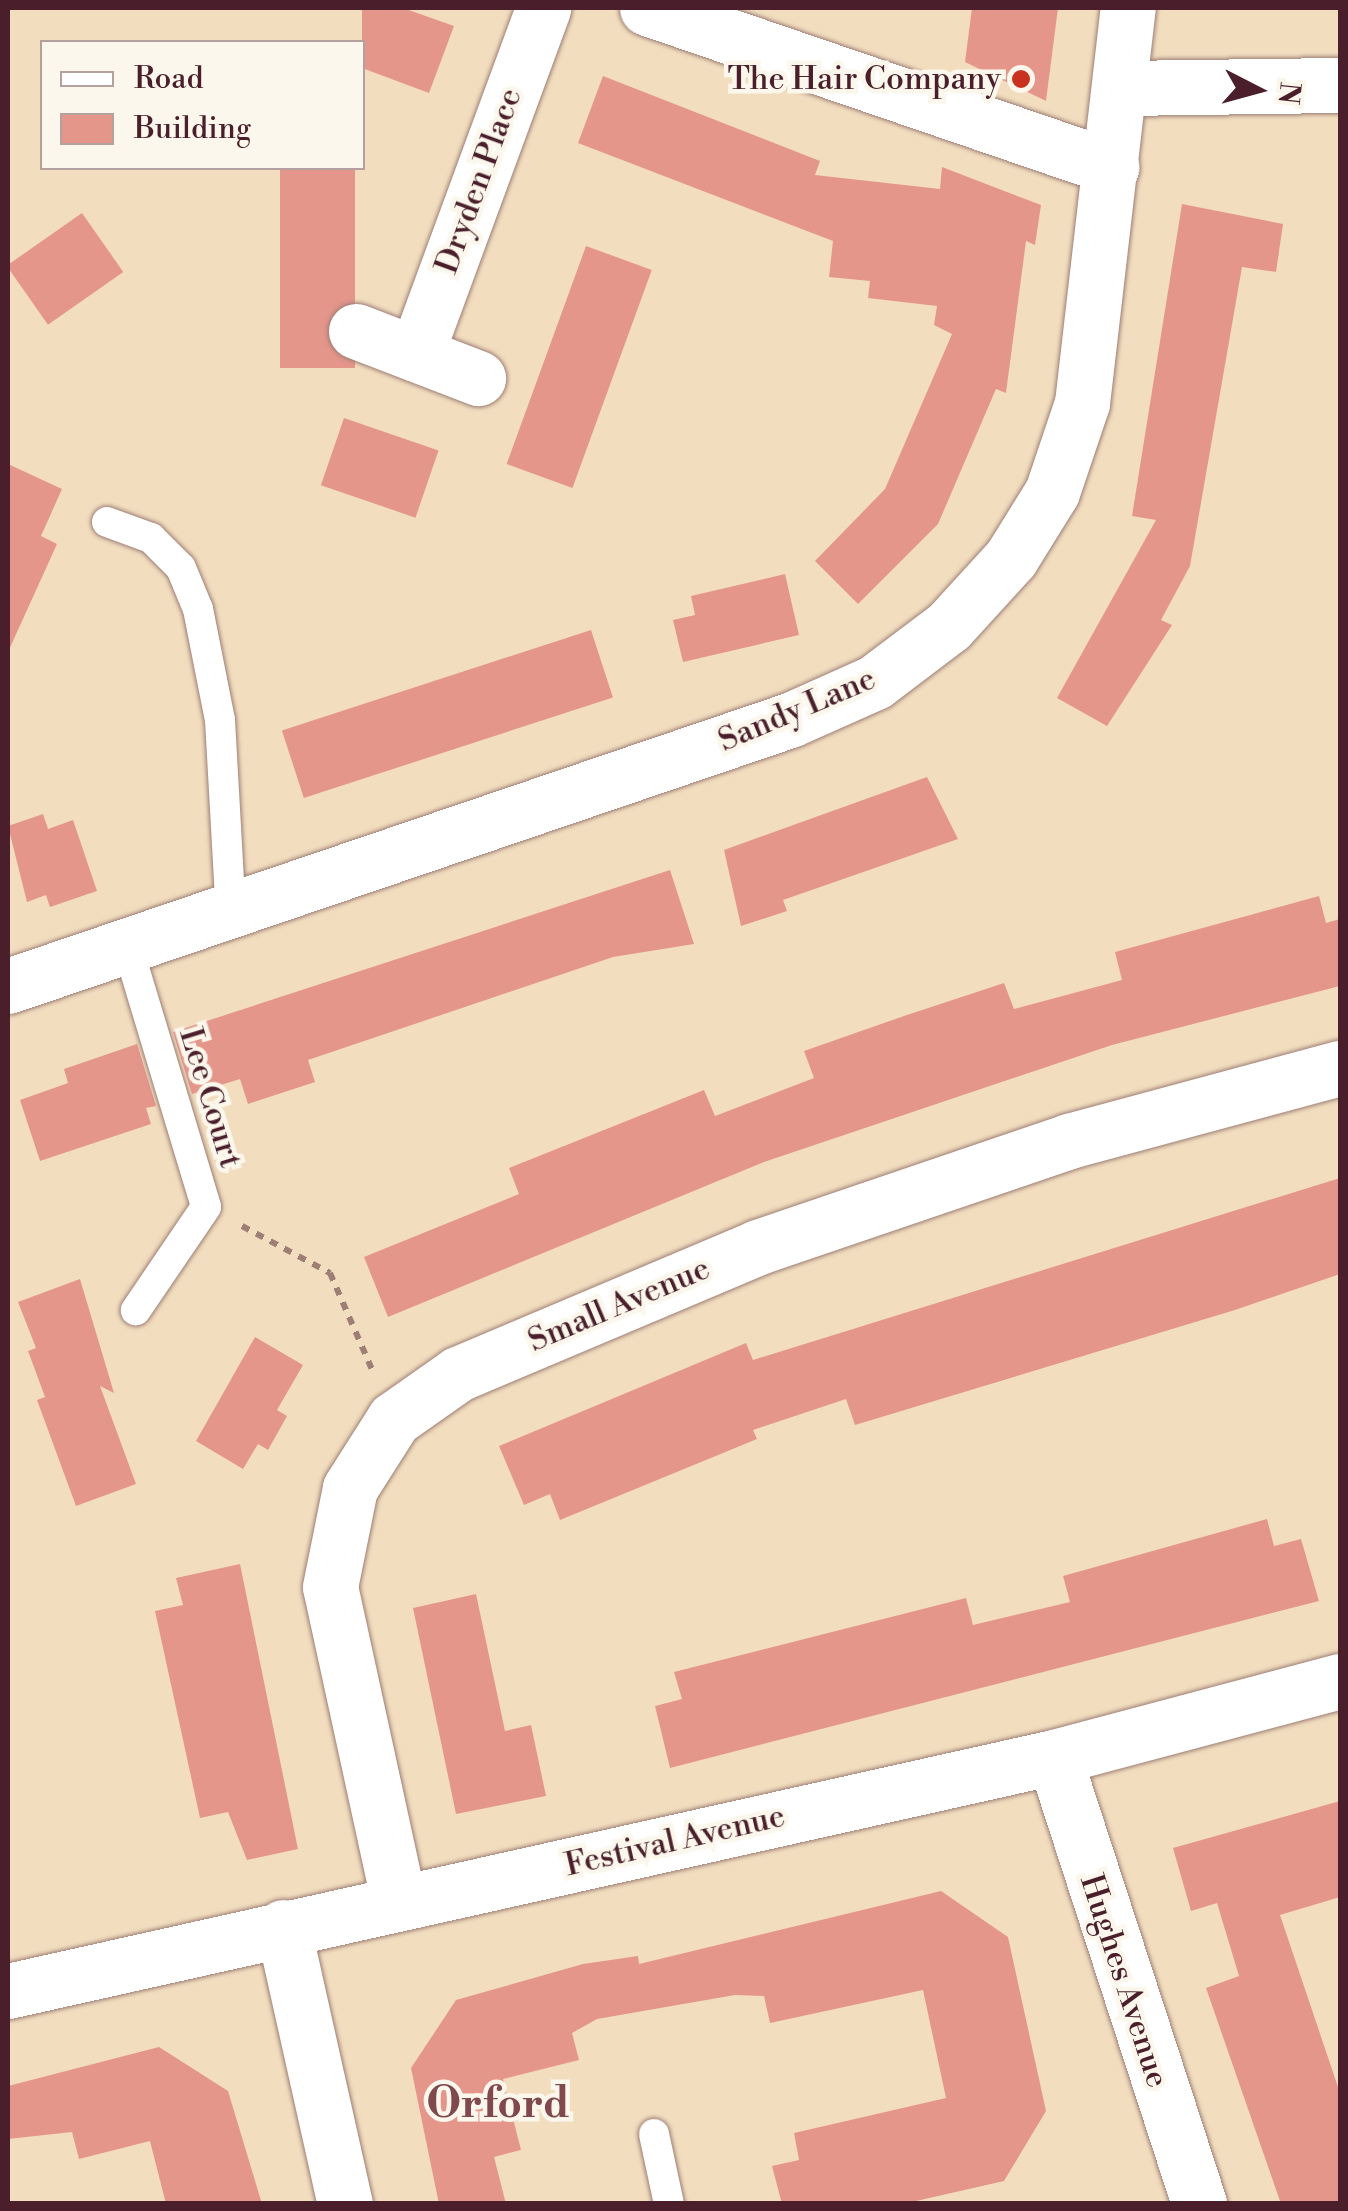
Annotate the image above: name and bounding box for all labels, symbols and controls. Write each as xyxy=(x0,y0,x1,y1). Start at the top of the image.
legend xyxy=(40,40,365,170)
north arrow xyxy=(1208,40,1308,140)
text: Road xyxy=(134,60,204,98)
place label: The Hair Company xyxy=(728,60,1001,98)
marker: The Hair Company xyxy=(1010,68,1032,90)
text: N xyxy=(1270,80,1307,106)
street label: Dryden Place xyxy=(428,83,530,279)
text: Building xyxy=(134,110,251,148)
street label: Sandy Lane xyxy=(713,660,881,760)
street label: Lee Court xyxy=(171,1023,249,1173)
street label: Small Avenue xyxy=(522,1250,716,1360)
street label: Festival Avenue xyxy=(561,1797,789,1885)
street label: Hughes Avenue xyxy=(1071,1870,1177,2092)
district label: Orford xyxy=(426,2080,570,2130)

